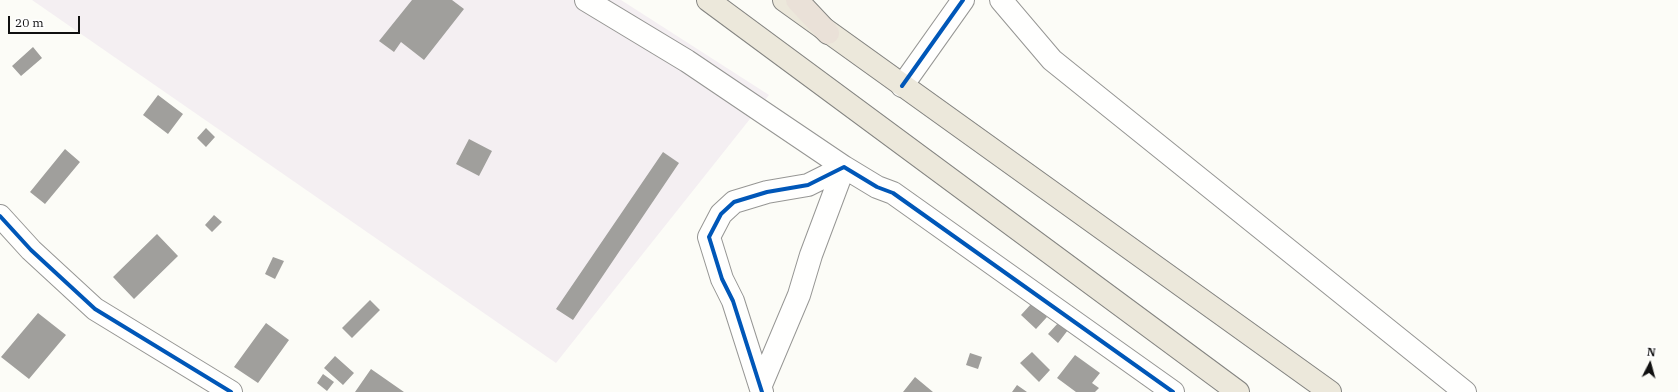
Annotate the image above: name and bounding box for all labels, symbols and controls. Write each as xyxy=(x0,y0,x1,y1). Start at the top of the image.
scale bar xyxy=(10,8,82,34)
text: 20 m xyxy=(15,15,44,30)
north arrow xyxy=(1630,344,1670,384)
text: N xyxy=(1646,345,1656,359)

